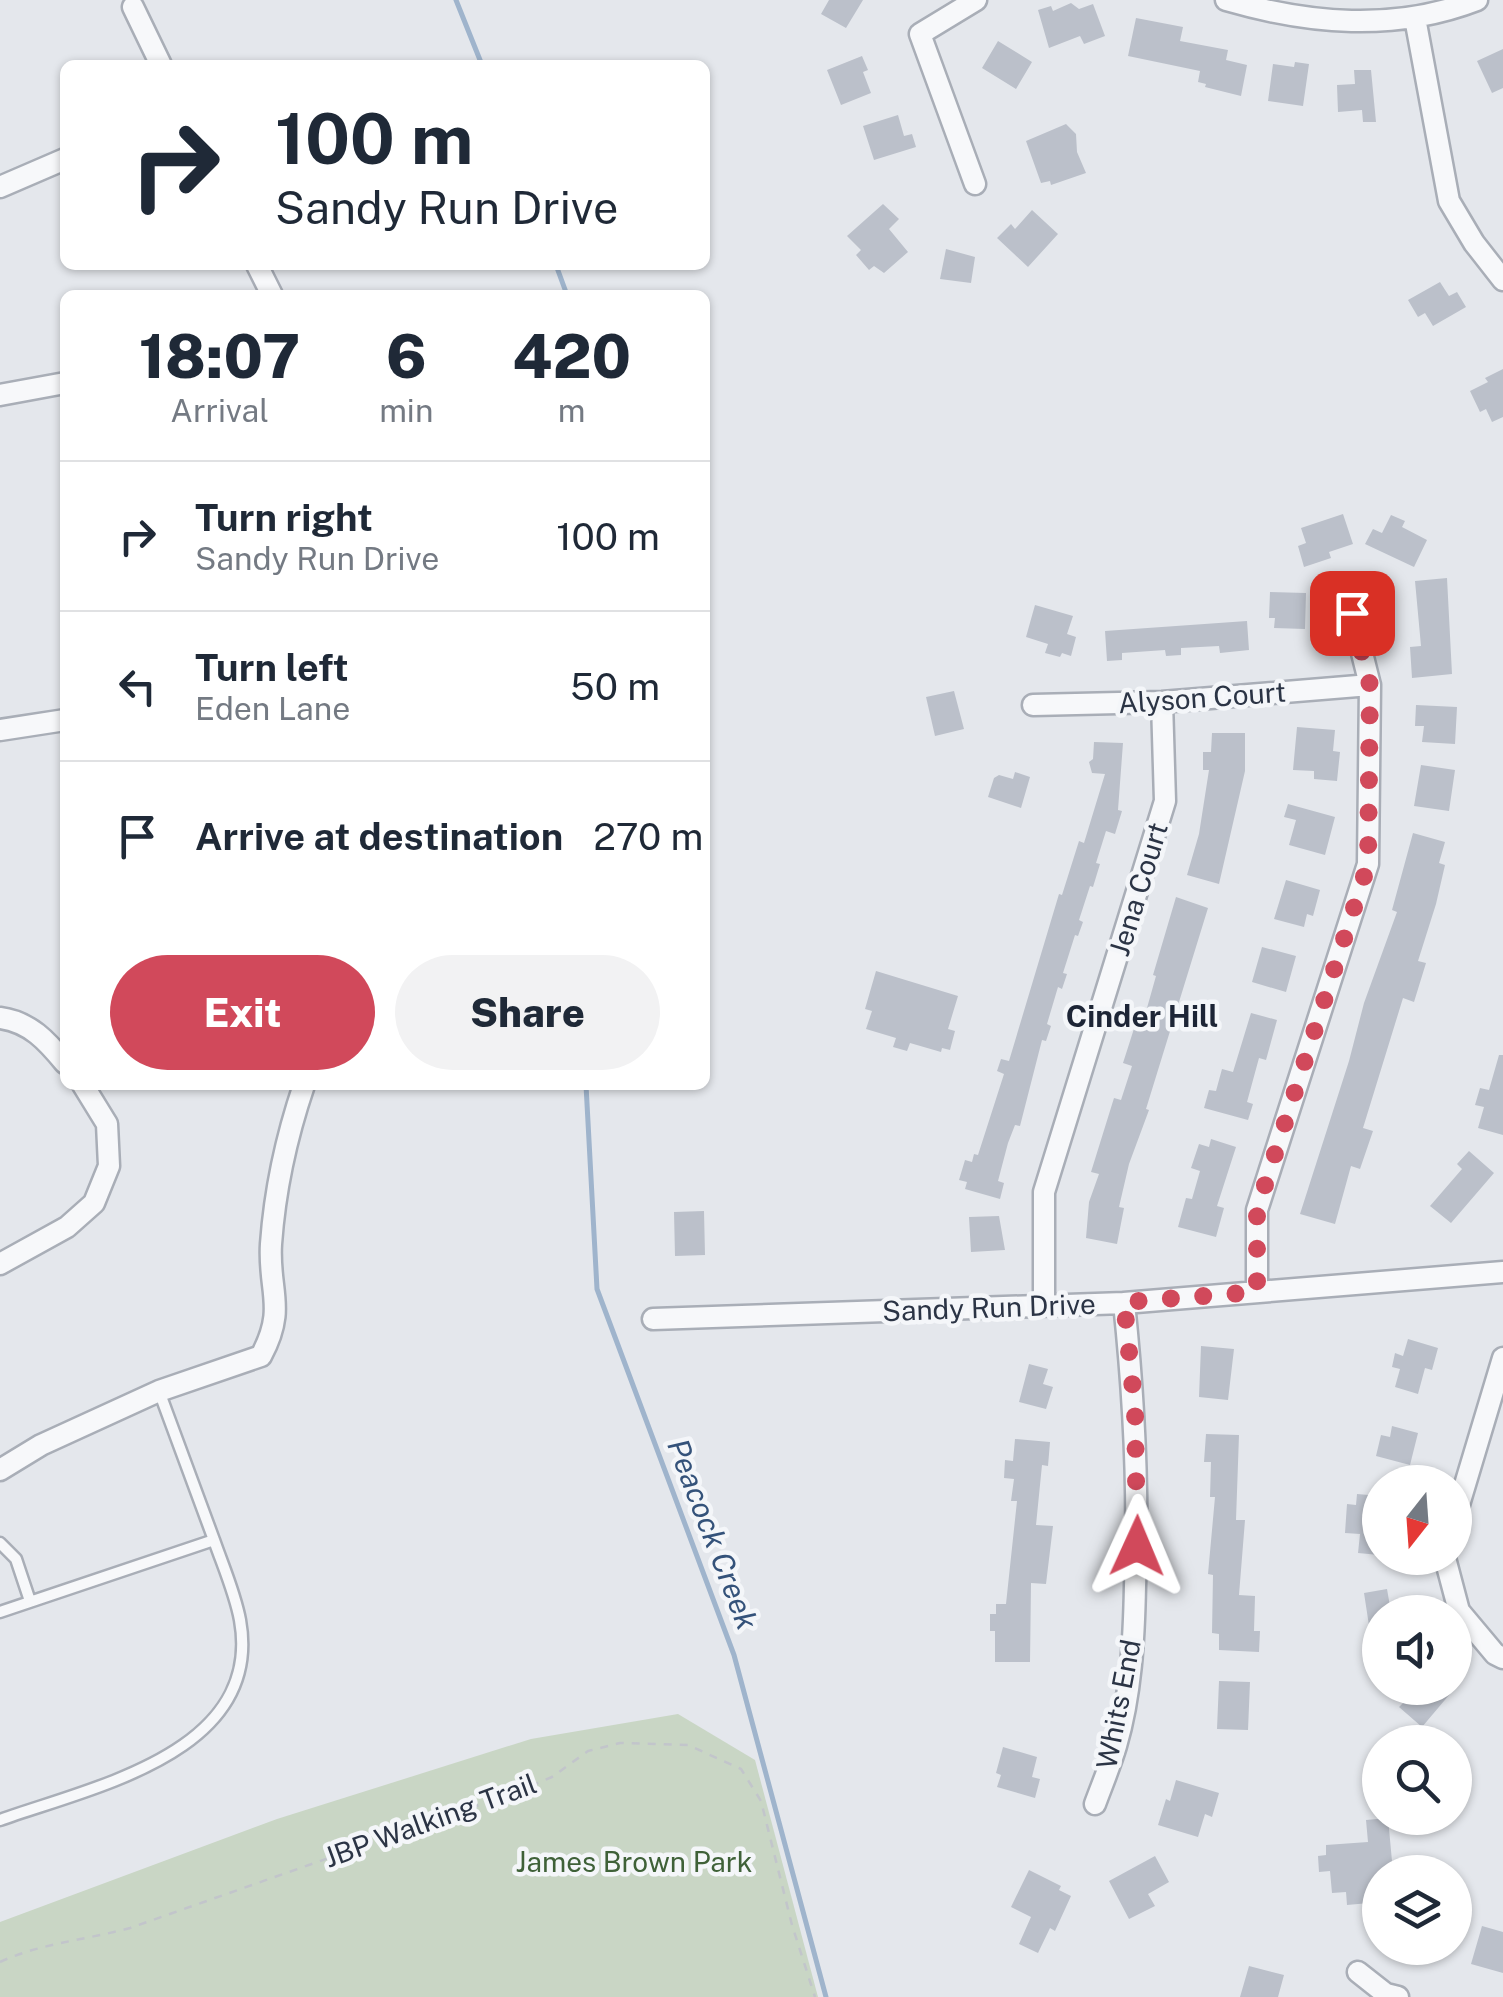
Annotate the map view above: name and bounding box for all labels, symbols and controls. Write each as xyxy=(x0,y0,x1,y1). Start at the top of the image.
text: 100 m xyxy=(275,97,473,180)
icon: right xyxy=(110,100,240,230)
text: Sandy Run Drive xyxy=(275,181,619,234)
text: 18:07 xyxy=(139,321,300,392)
text: 6 xyxy=(386,321,427,392)
text: 420 xyxy=(512,321,631,392)
text: Arrival xyxy=(170,392,269,429)
text: min xyxy=(379,392,433,429)
text: m xyxy=(558,392,586,429)
text: Turn right xyxy=(195,495,373,540)
icon: right xyxy=(110,509,165,564)
text: 100 m xyxy=(556,514,660,559)
text: Sandy Run Drive xyxy=(195,540,439,577)
pin xyxy=(1310,571,1395,656)
icon: arrive xyxy=(1325,586,1380,641)
text: Turn left xyxy=(195,645,349,690)
icon: left xyxy=(110,659,165,714)
text: 50 m xyxy=(570,664,660,709)
street label: Alyson Court xyxy=(1117,675,1287,719)
text: Eden Lane xyxy=(195,690,350,727)
icon: arrive xyxy=(110,809,165,864)
text: Arrive at destination xyxy=(195,814,563,859)
text: 270 m xyxy=(593,814,703,859)
street label: Jena Court xyxy=(1102,818,1174,960)
button: Exit xyxy=(110,955,375,1070)
button: Share xyxy=(395,955,660,1070)
district label: Cinder Hill xyxy=(1066,998,1218,1034)
street label: Sandy Run Drive xyxy=(882,1287,1096,1327)
water label: Peacock Creek xyxy=(660,1434,766,1635)
north arrow xyxy=(1362,1465,1472,1575)
map controls xyxy=(1362,1465,1472,1965)
position arrow xyxy=(1085,1494,1189,1598)
button: sound xyxy=(1362,1595,1472,1705)
street label: Whits End xyxy=(1089,1636,1147,1772)
button: search xyxy=(1362,1725,1472,1835)
street label: JBP Walking Trail xyxy=(319,1766,541,1874)
park label: James Brown Park xyxy=(516,1845,752,1878)
button: layers xyxy=(1362,1855,1472,1965)

